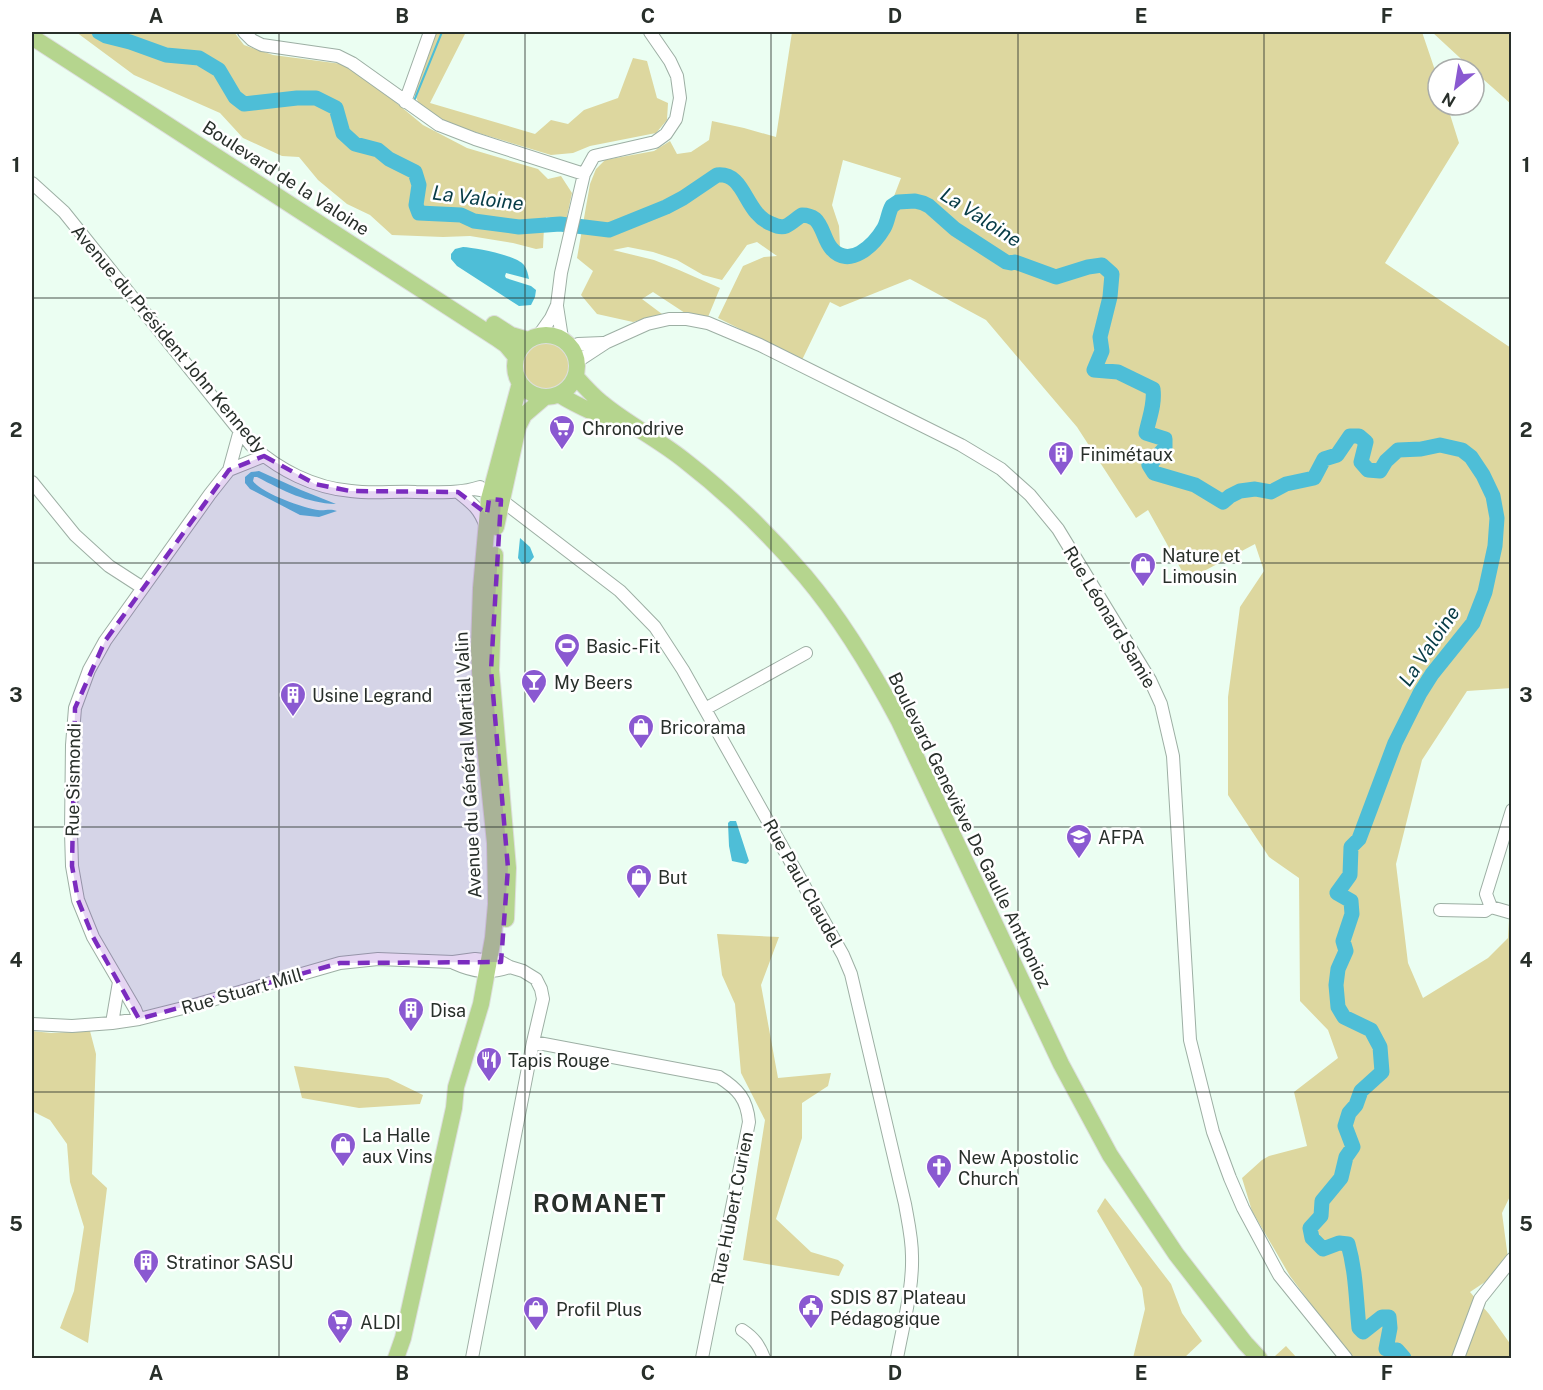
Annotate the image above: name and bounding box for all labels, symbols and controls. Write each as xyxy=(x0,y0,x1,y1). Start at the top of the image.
text: A xyxy=(149,4,163,28)
text: B xyxy=(395,4,409,28)
text: C xyxy=(641,4,655,28)
text: D xyxy=(888,4,902,28)
text: E xyxy=(1135,4,1147,28)
text: F xyxy=(1381,4,1393,28)
north arrow xyxy=(1426,57,1486,117)
text: N xyxy=(1439,88,1459,111)
street label: Boulevard de la Valoine xyxy=(199,116,373,240)
text: 1 xyxy=(12,153,20,177)
text: 1 xyxy=(1522,153,1530,177)
water label: La Valoine xyxy=(431,180,525,216)
water label: La Valoine xyxy=(936,182,1026,252)
street label: Avenue du Président John Kennedy xyxy=(67,221,271,458)
supermarket icon: Chronodrive xyxy=(547,413,577,451)
text: 2 xyxy=(10,418,22,442)
place label: Chronodrive xyxy=(582,418,684,439)
text: 2 xyxy=(1520,418,1532,442)
building icon: Finimétaux xyxy=(1046,439,1076,477)
place label: Finimétaux xyxy=(1080,444,1173,465)
street label: Rue Léonard Samie xyxy=(1059,542,1161,692)
place label: Nature et Limousin xyxy=(1162,545,1240,587)
shop icon: Nature et Limousin xyxy=(1128,550,1158,588)
water label: La Valoine xyxy=(1393,601,1465,691)
street label: Avenue du Général Martial Valin xyxy=(451,631,485,899)
sports icon: Basic-Fit xyxy=(552,631,582,669)
place label: Basic-Fit xyxy=(586,636,660,657)
bar icon: My Beers xyxy=(519,667,549,705)
street label: Boulevard Geneviève De Gaulle Anthonioz xyxy=(884,669,1056,991)
place label: My Beers xyxy=(554,672,633,693)
building icon: Usine Legrand xyxy=(278,680,308,718)
text: 3 xyxy=(9,683,23,707)
text: 3 xyxy=(1519,683,1533,707)
place label: Usine Legrand xyxy=(312,685,432,706)
shop icon: Bricorama xyxy=(626,712,656,750)
place label: Bricorama xyxy=(660,717,746,738)
street label: Rue Sismondi xyxy=(62,723,84,837)
street label: Rue Paul Claudel xyxy=(759,815,847,951)
school or university icon: AFPA xyxy=(1064,822,1094,860)
place label: AFPA xyxy=(1098,827,1145,848)
shop icon: But xyxy=(624,862,654,900)
place label: But xyxy=(658,867,688,888)
text: 4 xyxy=(9,948,23,972)
text: 4 xyxy=(1519,948,1533,972)
street label: Rue Stuart Mill xyxy=(179,964,305,1018)
building icon: Disa xyxy=(396,995,426,1033)
place label: Disa xyxy=(430,1000,466,1021)
restaurant icon: Tapis Rouge xyxy=(474,1045,504,1083)
place label: Tapis Rouge xyxy=(508,1050,610,1071)
place label: La Halle aux Vins xyxy=(362,1125,433,1167)
shop icon: La Halle aux Vins xyxy=(328,1130,358,1168)
street label: Rue Hubert Curien xyxy=(707,1130,757,1286)
place label: New Apostolic Church xyxy=(958,1147,1079,1189)
church icon: New Apostolic Church xyxy=(924,1152,954,1190)
district label: ROMANET xyxy=(533,1189,667,1217)
text: 5 xyxy=(9,1212,23,1236)
text: 5 xyxy=(1519,1212,1533,1236)
building icon: Stratinor SASU xyxy=(131,1247,161,1285)
place label: Stratinor SASU xyxy=(166,1252,293,1273)
place label: SDIS 87 Plateau Pédagogique xyxy=(830,1287,966,1329)
public building icon: SDIS 87 Plateau Pédagogique xyxy=(796,1292,826,1330)
shop icon: Profil Plus xyxy=(521,1294,551,1332)
place label: Profil Plus xyxy=(556,1299,642,1320)
supermarket icon: ALDI xyxy=(325,1307,355,1345)
place label: ALDI xyxy=(360,1312,401,1333)
text: A xyxy=(149,1361,163,1385)
text: B xyxy=(395,1361,409,1385)
text: C xyxy=(641,1361,655,1385)
text: D xyxy=(888,1361,902,1385)
text: E xyxy=(1135,1361,1147,1385)
text: F xyxy=(1381,1361,1393,1385)

